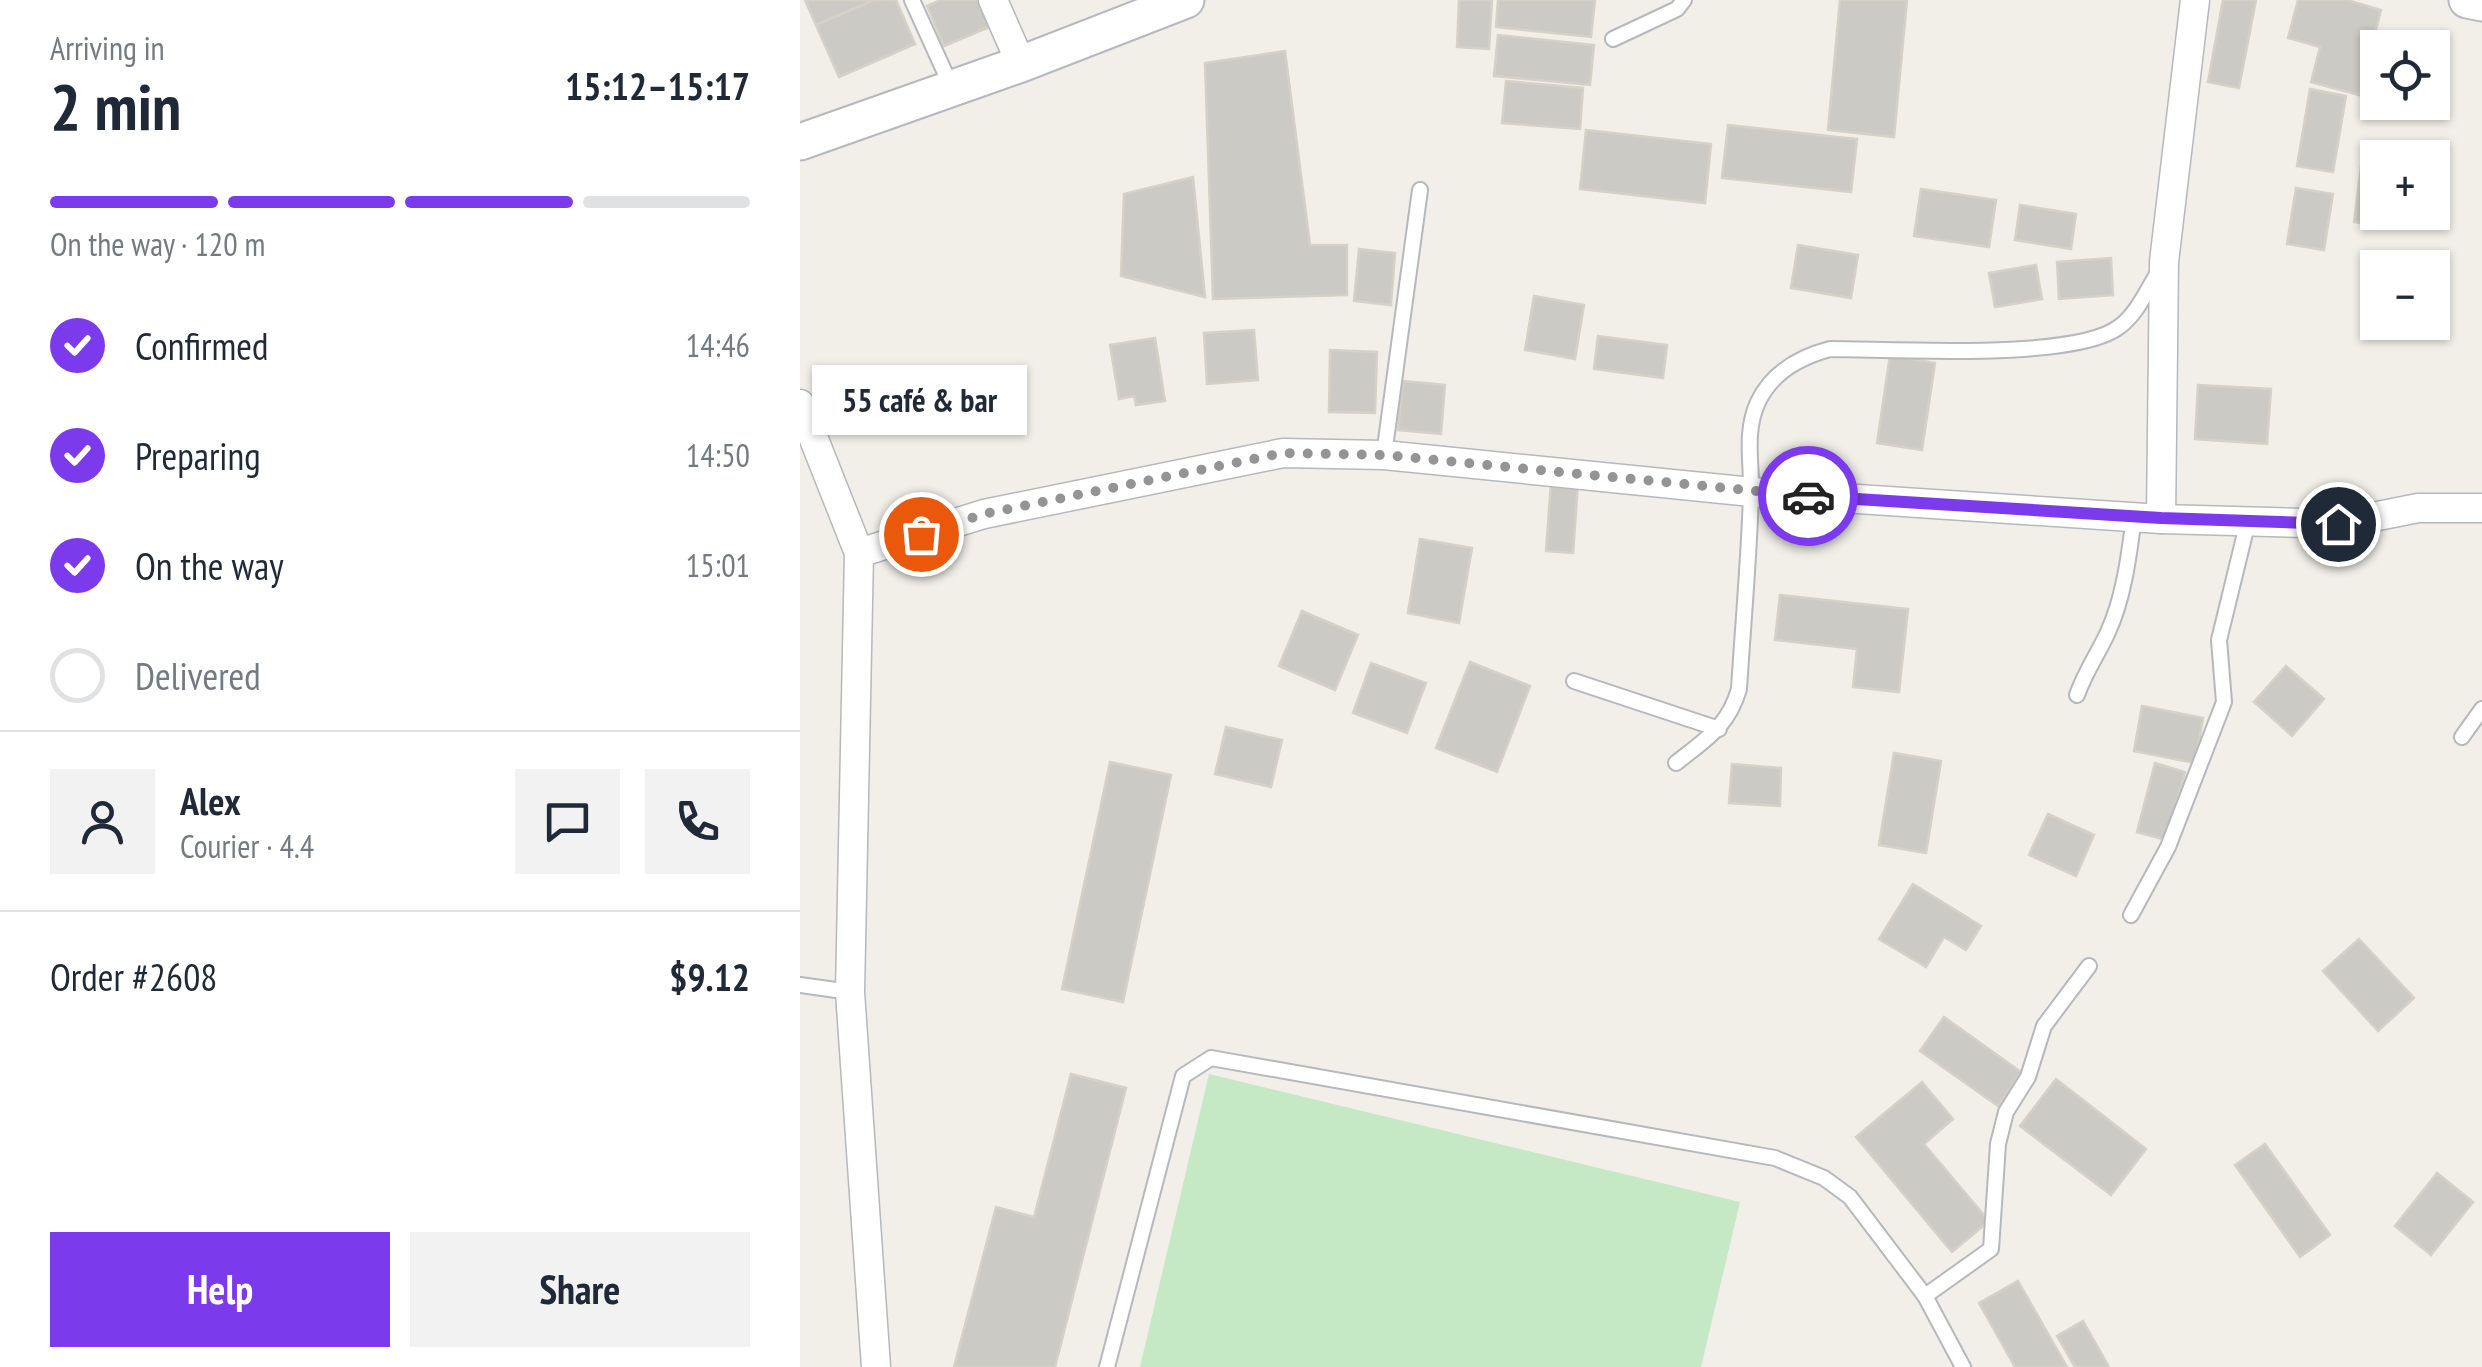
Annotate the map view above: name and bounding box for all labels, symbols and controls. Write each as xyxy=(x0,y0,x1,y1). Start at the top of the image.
text: Arriving in xyxy=(50,27,165,69)
map controls xyxy=(2360,30,2450,340)
button: locate xyxy=(2360,30,2450,120)
text: 15:12–15:17 xyxy=(565,61,750,110)
text: 2 min xyxy=(50,64,181,148)
button: + xyxy=(2360,140,2450,230)
text: On the way · 120 m xyxy=(50,223,265,265)
button: − xyxy=(2360,250,2450,340)
icon: check xyxy=(50,318,105,373)
text: Confirmed xyxy=(135,321,268,370)
text: 14:46 xyxy=(686,324,750,366)
callout: 55 café & bar xyxy=(813,364,1028,434)
text: 55 café & bar xyxy=(842,379,997,421)
icon: check xyxy=(50,428,105,483)
text: Preparing xyxy=(135,431,261,480)
text: 14:50 xyxy=(686,434,750,476)
courier xyxy=(1758,446,1858,546)
icon: car xyxy=(1781,469,1836,524)
pin xyxy=(2296,482,2381,567)
pin xyxy=(879,492,964,577)
icon: home xyxy=(2311,497,2366,552)
icon: bag xyxy=(894,507,949,562)
icon: check xyxy=(50,538,105,593)
text: On the way xyxy=(135,541,283,590)
text: 15:01 xyxy=(686,544,750,586)
text: Delivered xyxy=(135,651,261,700)
button: person xyxy=(50,769,155,874)
button: chat xyxy=(515,769,620,874)
button: phone xyxy=(645,769,750,874)
text: Alex xyxy=(180,776,241,825)
text: Courier · 4.4 xyxy=(180,825,314,867)
text: Order #2608 xyxy=(50,952,217,1001)
text: $9.12 xyxy=(669,952,750,1001)
button: Help xyxy=(50,1232,390,1347)
button: Share xyxy=(410,1232,750,1347)

